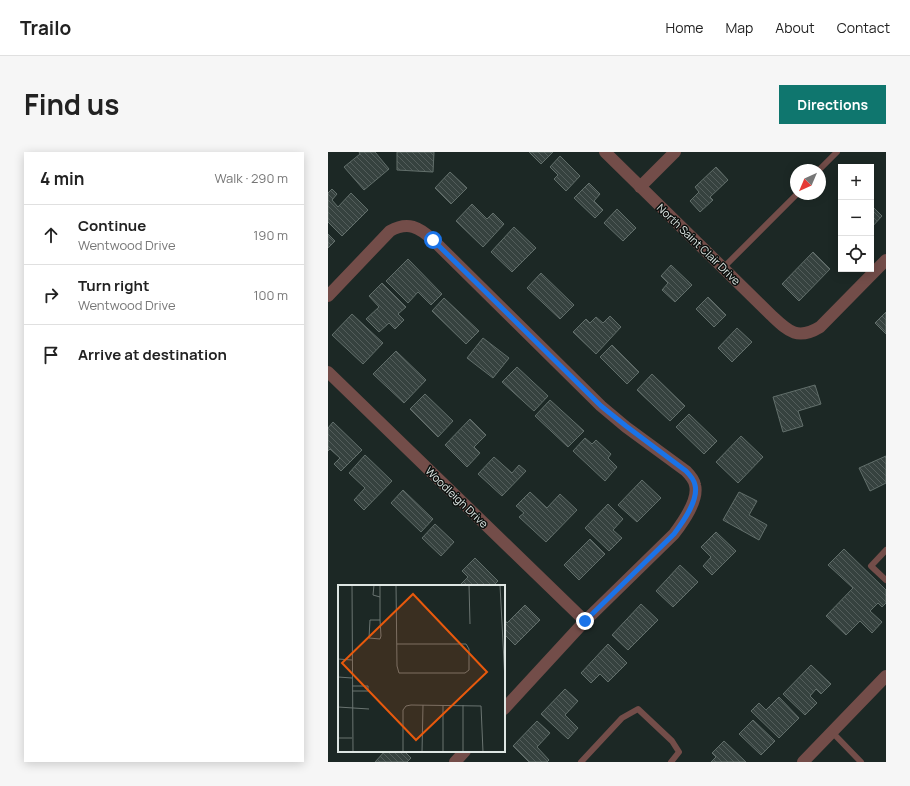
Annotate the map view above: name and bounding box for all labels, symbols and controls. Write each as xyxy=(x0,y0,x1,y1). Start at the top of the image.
text: Trailo xyxy=(20,15,71,41)
text: Home xyxy=(666,18,703,37)
text: Map xyxy=(725,18,753,37)
text: About xyxy=(775,18,815,37)
text: Contact xyxy=(837,18,890,37)
text: Find us xyxy=(24,85,119,123)
button: Directions xyxy=(779,85,886,124)
north arrow xyxy=(790,164,826,200)
map controls xyxy=(838,164,874,272)
button: + xyxy=(838,164,874,200)
text: 4 min xyxy=(40,167,84,190)
text: Walk · 290 m xyxy=(215,169,288,187)
street label: North Saint Clair Drive xyxy=(654,200,744,288)
button: − xyxy=(838,200,874,236)
text: Continue xyxy=(78,215,146,236)
icon: ahead xyxy=(40,224,62,246)
text: 190 m xyxy=(253,226,288,244)
route start xyxy=(424,231,442,249)
text: Wentwood Drive xyxy=(78,236,176,254)
button: locate xyxy=(838,236,874,272)
text: Turn right xyxy=(78,275,149,296)
icon: right xyxy=(40,284,62,306)
text: 100 m xyxy=(253,286,288,304)
text: Wentwood Drive xyxy=(78,296,176,314)
icon: arrive xyxy=(40,344,62,366)
text: Arrive at destination xyxy=(78,344,227,365)
street label: Woodleigh Drive xyxy=(422,463,492,531)
inset map xyxy=(338,585,505,752)
route end xyxy=(576,612,594,630)

